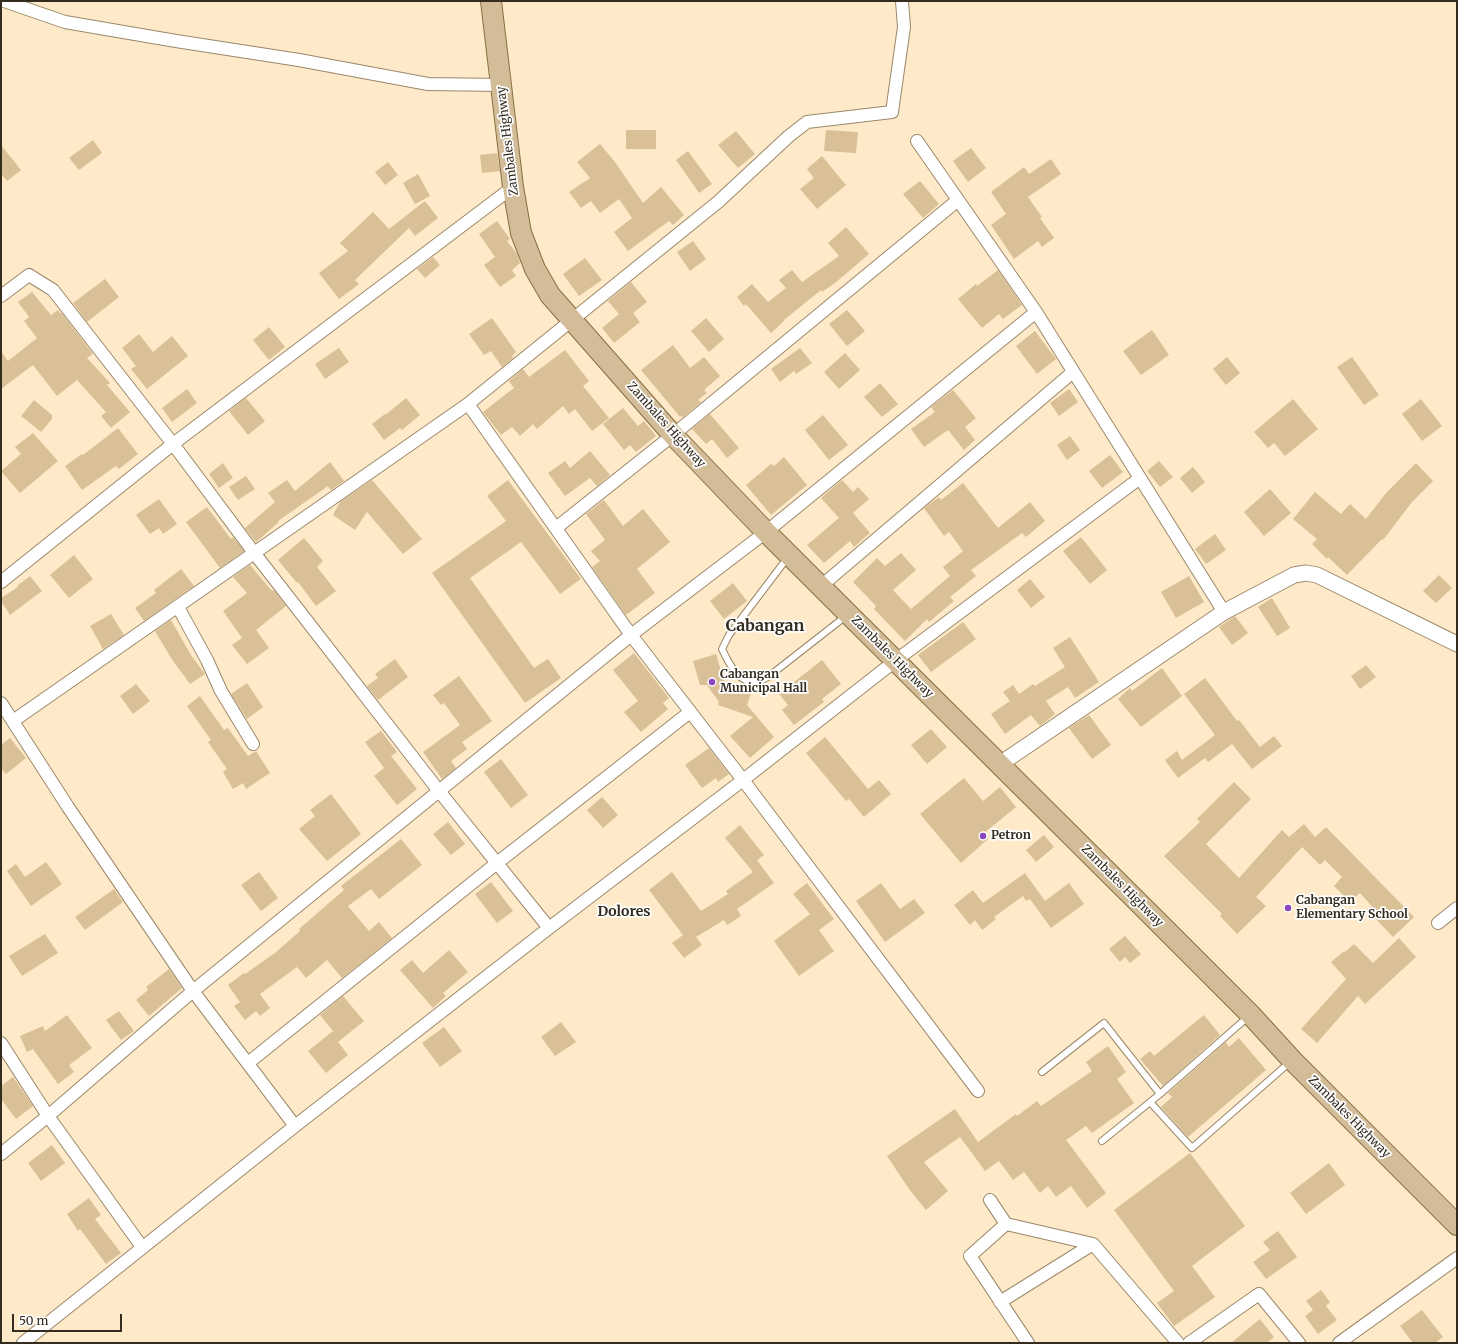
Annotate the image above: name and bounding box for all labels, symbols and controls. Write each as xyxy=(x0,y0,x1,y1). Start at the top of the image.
street label: Zambales Highway xyxy=(494,85,522,197)
street label: Zambales Highway xyxy=(624,379,708,471)
street label: Zambales Highway xyxy=(848,613,936,701)
district label: Cabangan xyxy=(726,616,804,636)
place label: Cabangan Municipal Hall xyxy=(720,668,807,696)
marker: Cabangan Municipal Hall xyxy=(707,677,717,687)
place label: Petron xyxy=(991,829,1031,843)
marker: Petron xyxy=(978,831,988,841)
street label: Zambales Highway xyxy=(1078,842,1166,930)
place label: Cabangan Elementary School xyxy=(1296,894,1408,922)
marker: Cabangan Elementary School xyxy=(1283,903,1293,913)
district label: Dolores xyxy=(597,904,651,920)
street label: Zambales Highway xyxy=(1305,1073,1393,1161)
scale bar xyxy=(14,1306,124,1332)
text: 50 m xyxy=(19,1313,48,1328)

